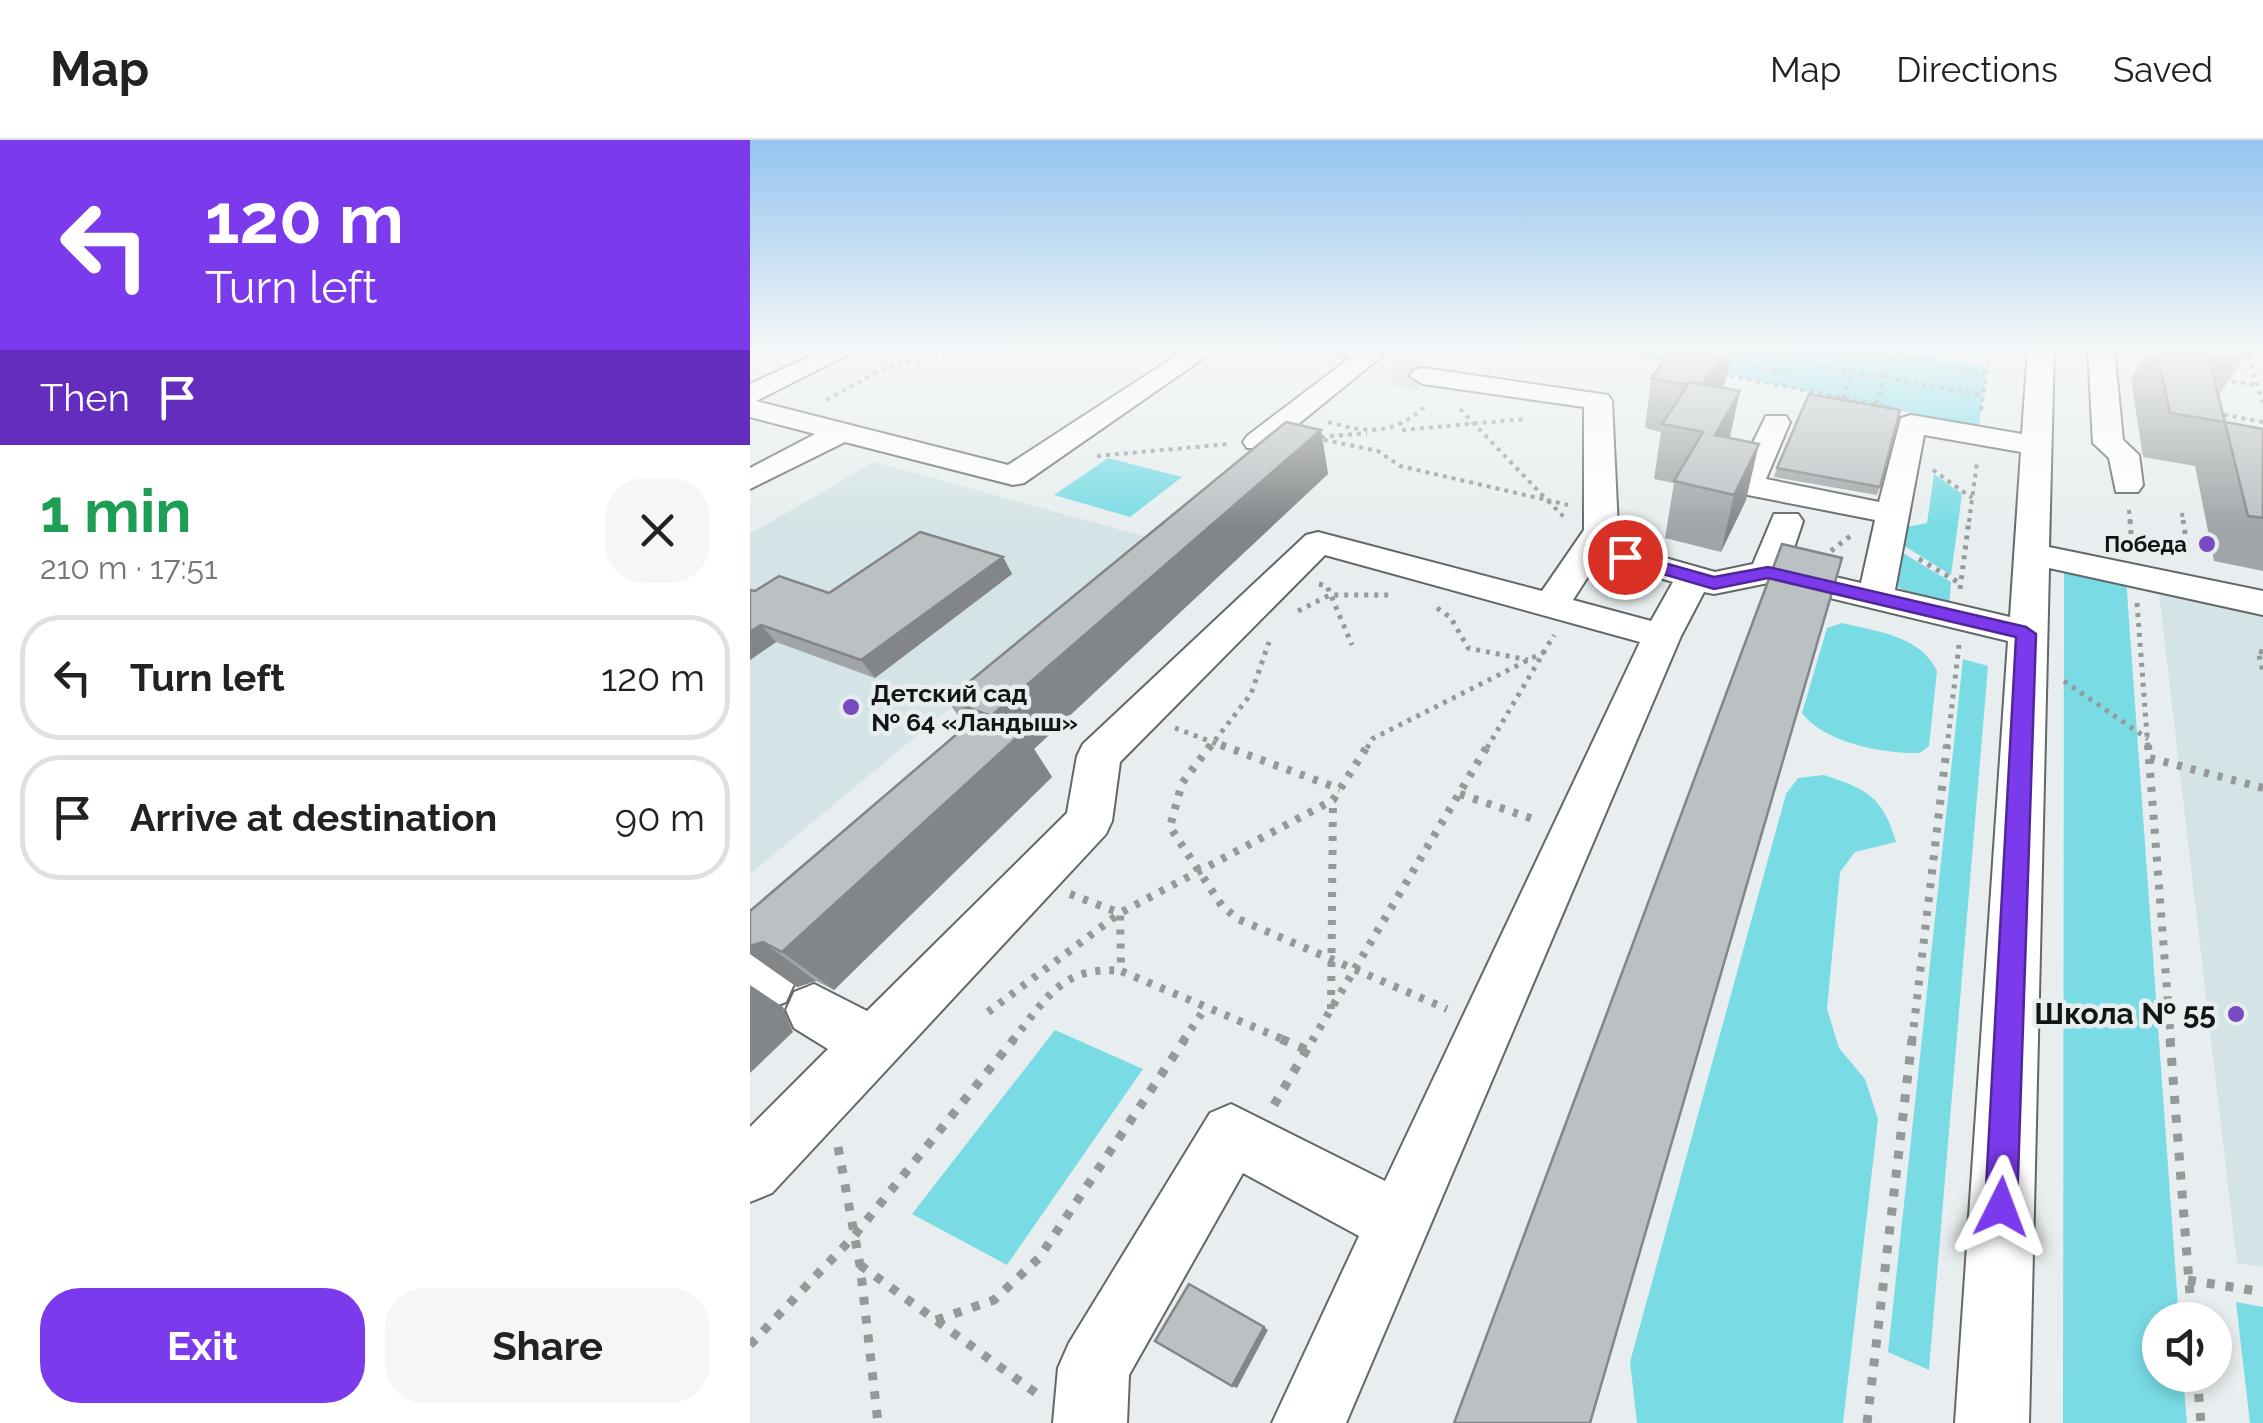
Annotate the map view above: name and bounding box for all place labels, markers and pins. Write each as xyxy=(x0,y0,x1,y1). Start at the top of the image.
pin xyxy=(1583,515,1668,600)
place label: Победа xyxy=(2104,531,2187,557)
marker: Победа xyxy=(2196,533,2218,555)
place label: Детский сад № 64 «Ландыш» xyxy=(871,678,1078,737)
marker: Детский сад № 64 «Ландыш» xyxy=(840,696,862,718)
place label: Школа № 55 xyxy=(2034,996,2216,1031)
marker: Школа № 55 xyxy=(2225,1003,2247,1025)

